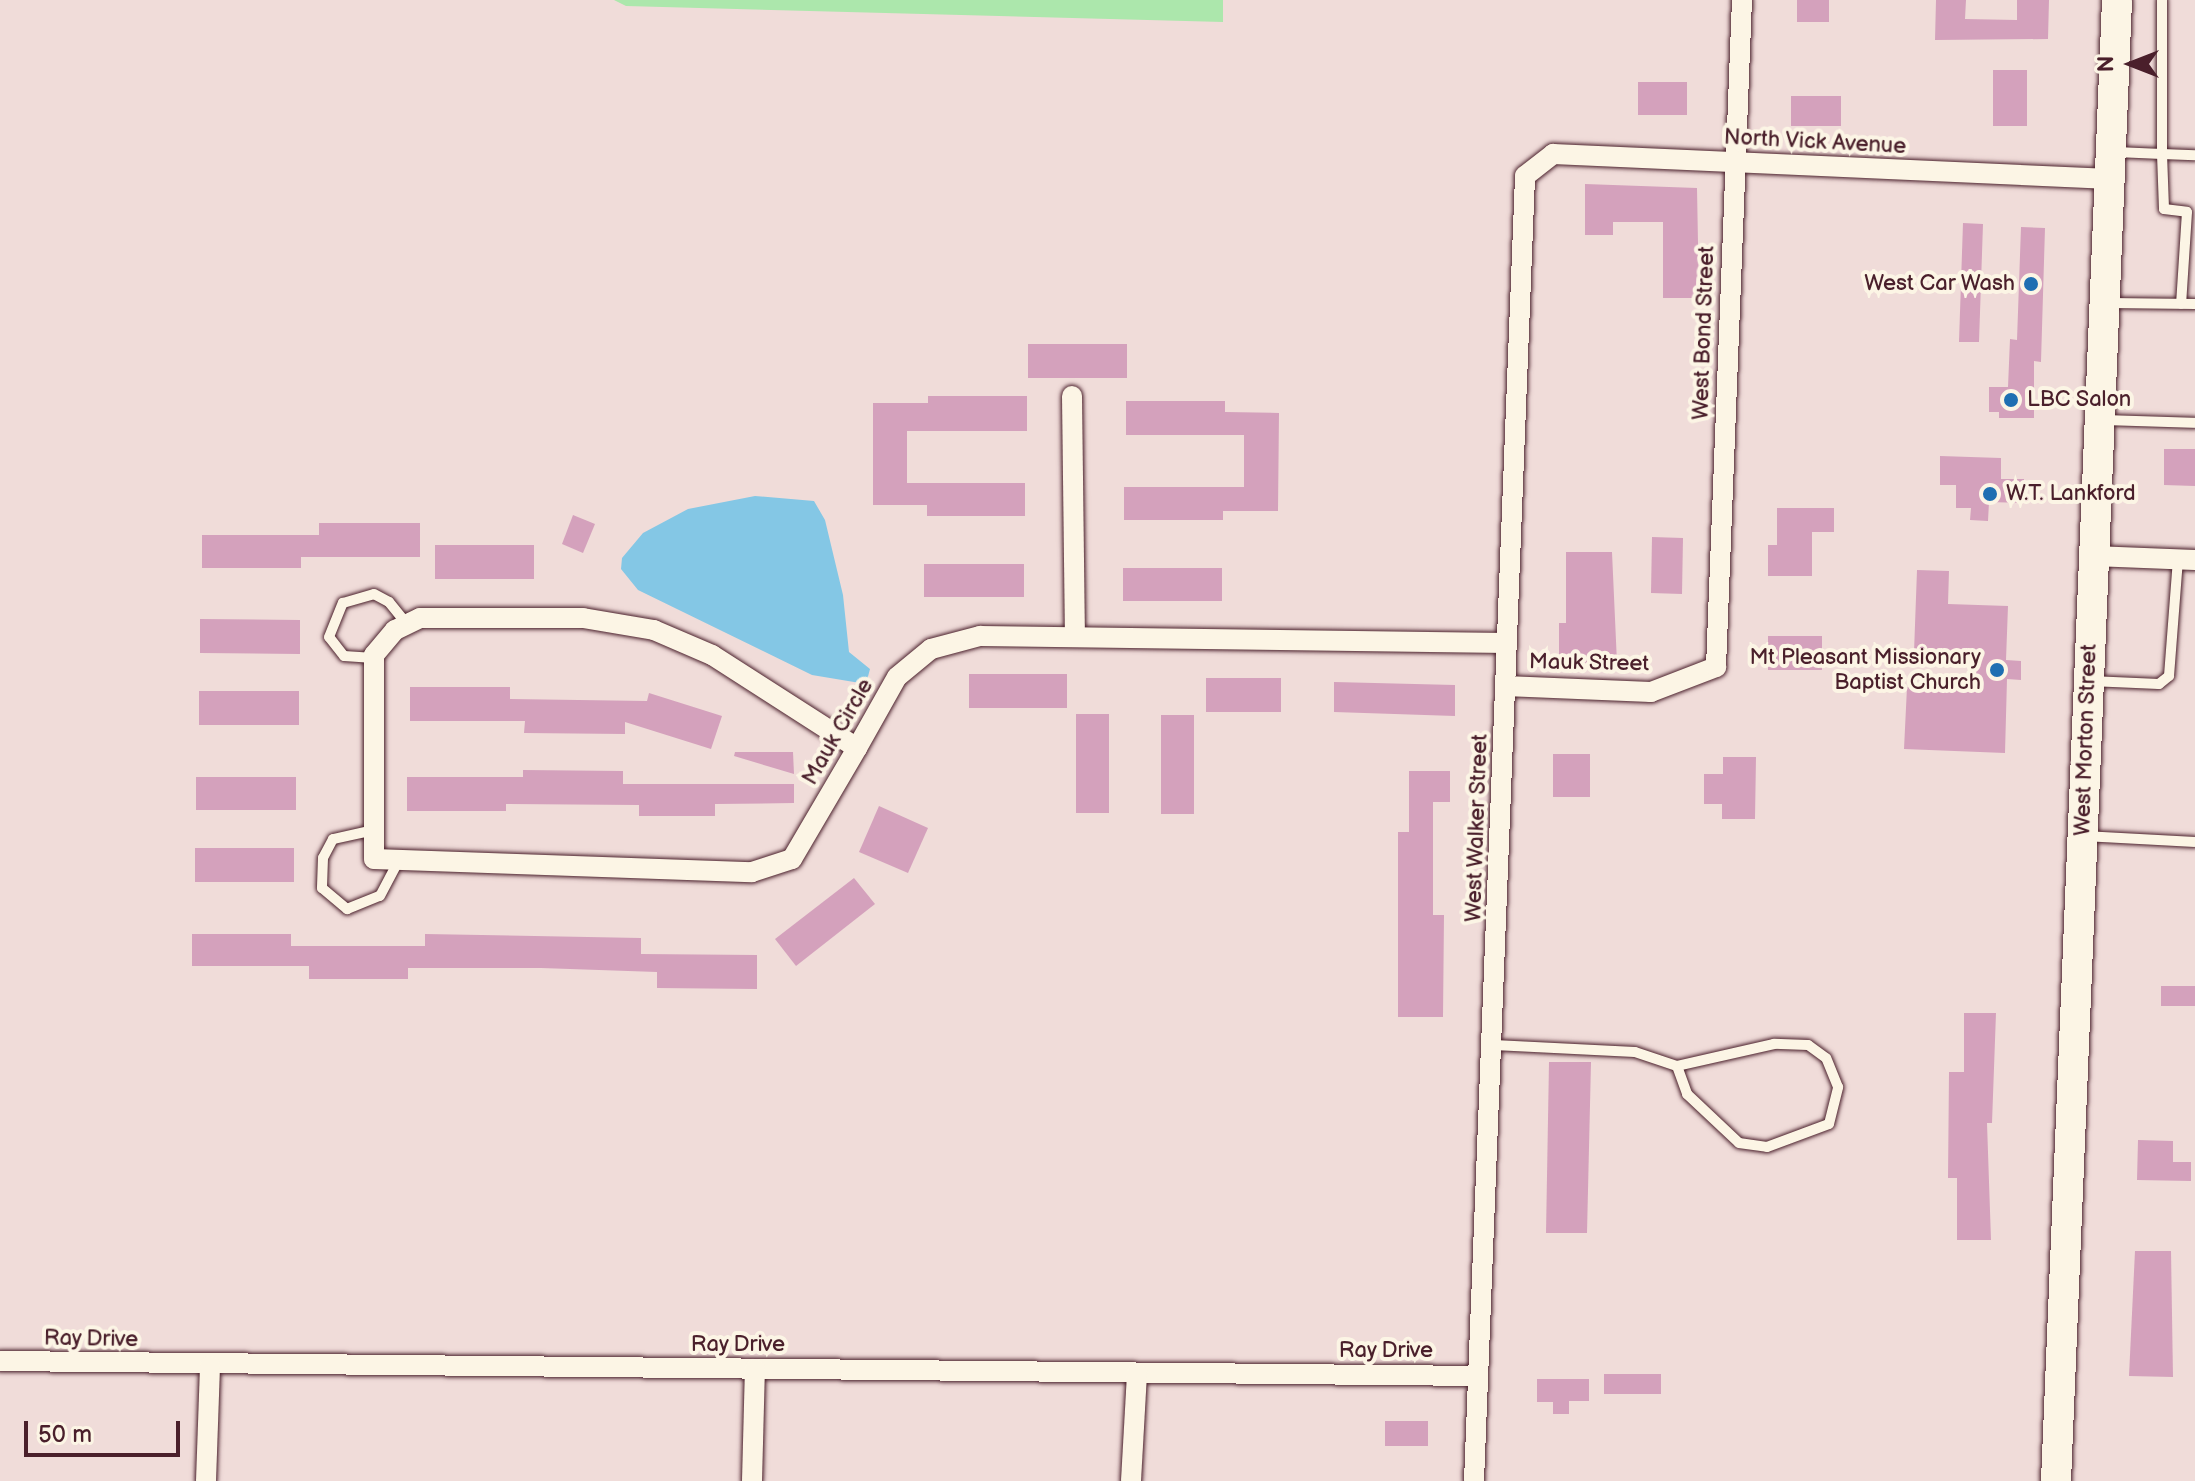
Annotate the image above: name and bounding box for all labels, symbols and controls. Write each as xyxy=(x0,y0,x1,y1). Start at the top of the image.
north arrow xyxy=(2091,24,2171,104)
text: N xyxy=(2093,56,2120,72)
street label: North Vick Avenue xyxy=(1723,124,1907,160)
street label: West Bond Street xyxy=(1688,245,1720,421)
place label: West Car Wash xyxy=(1863,271,2015,297)
marker: West Car Wash xyxy=(2022,275,2040,293)
place label: LBC Salon xyxy=(2027,387,2132,413)
marker: LBC Salon xyxy=(2002,391,2020,409)
place label: W.T. Lankford xyxy=(2006,481,2136,507)
marker: W.T. Lankford xyxy=(1981,485,1999,503)
street label: West Morton Street xyxy=(2069,643,2103,837)
place label: Mt Pleasant Missionary Baptist Church xyxy=(1749,644,1981,696)
street label: Mauk Street xyxy=(1528,649,1650,677)
marker: Mt Pleasant Missionary Baptist Church xyxy=(1988,661,2006,679)
street label: Mauk Circle xyxy=(797,674,879,790)
street label: West Walker Street xyxy=(1461,733,1493,923)
street label: Ray Drive xyxy=(43,1325,139,1353)
street label: Ray Drive xyxy=(690,1332,786,1358)
street label: Ray Drive xyxy=(1338,1338,1434,1364)
scale bar xyxy=(28,1405,184,1455)
text: 50 m xyxy=(38,1420,92,1449)

